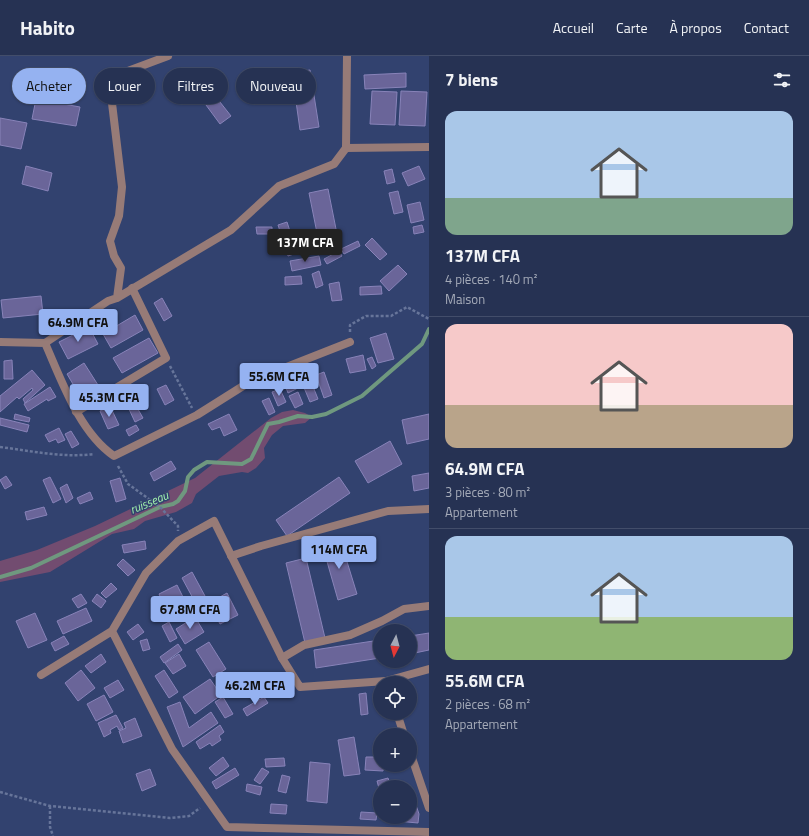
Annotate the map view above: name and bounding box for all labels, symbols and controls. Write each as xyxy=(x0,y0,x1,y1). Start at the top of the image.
text: Habito xyxy=(20,13,75,42)
text: Accueil xyxy=(553,17,594,38)
text: Carte xyxy=(616,17,648,38)
text: À propos xyxy=(670,17,722,38)
text: Contact xyxy=(744,17,789,38)
text: 7 biens xyxy=(445,67,498,93)
chip: Acheter xyxy=(12,68,86,104)
chip: Louer xyxy=(94,68,155,104)
chip: Filtres xyxy=(163,68,228,104)
chip: Nouveau xyxy=(236,68,316,104)
icon: filters xyxy=(771,69,793,91)
icon: home xyxy=(583,137,655,209)
pin: 137M CFA xyxy=(264,229,346,263)
text: 137M CFA xyxy=(276,232,334,252)
text: 137M CFA xyxy=(445,243,520,269)
text: 4 pièces · 140 m² xyxy=(445,269,537,289)
text: Maison xyxy=(445,289,485,309)
pin: 64.9M CFA xyxy=(32,309,124,343)
text: 64.9M CFA xyxy=(48,312,108,332)
icon: home xyxy=(583,350,655,422)
pin: 55.6M CFA xyxy=(233,363,325,397)
text: 55.6M CFA xyxy=(249,366,309,386)
pin: 45.3M CFA xyxy=(63,384,155,418)
text: 45.3M CFA xyxy=(79,387,139,407)
text: 64.9M CFA xyxy=(445,456,524,482)
text: 3 pièces · 80 m² xyxy=(445,482,530,502)
water label: ruisseau xyxy=(127,485,172,519)
text: Appartement xyxy=(445,502,518,522)
pin: 114M CFA xyxy=(298,536,380,570)
text: 114M CFA xyxy=(310,539,368,559)
icon: home xyxy=(583,562,655,634)
pin: 67.8M CFA xyxy=(144,596,236,630)
text: 67.8M CFA xyxy=(160,599,220,619)
north arrow xyxy=(373,624,417,668)
map controls xyxy=(373,624,417,824)
text: 55.6M CFA xyxy=(445,668,524,694)
pin: 46.2M CFA xyxy=(209,672,301,706)
text: 46.2M CFA xyxy=(225,675,285,695)
button: locate xyxy=(373,676,417,720)
text: 2 pièces · 68 m² xyxy=(445,694,530,714)
text: Appartement xyxy=(445,714,518,734)
button: + xyxy=(373,728,417,772)
button: − xyxy=(373,780,417,824)

